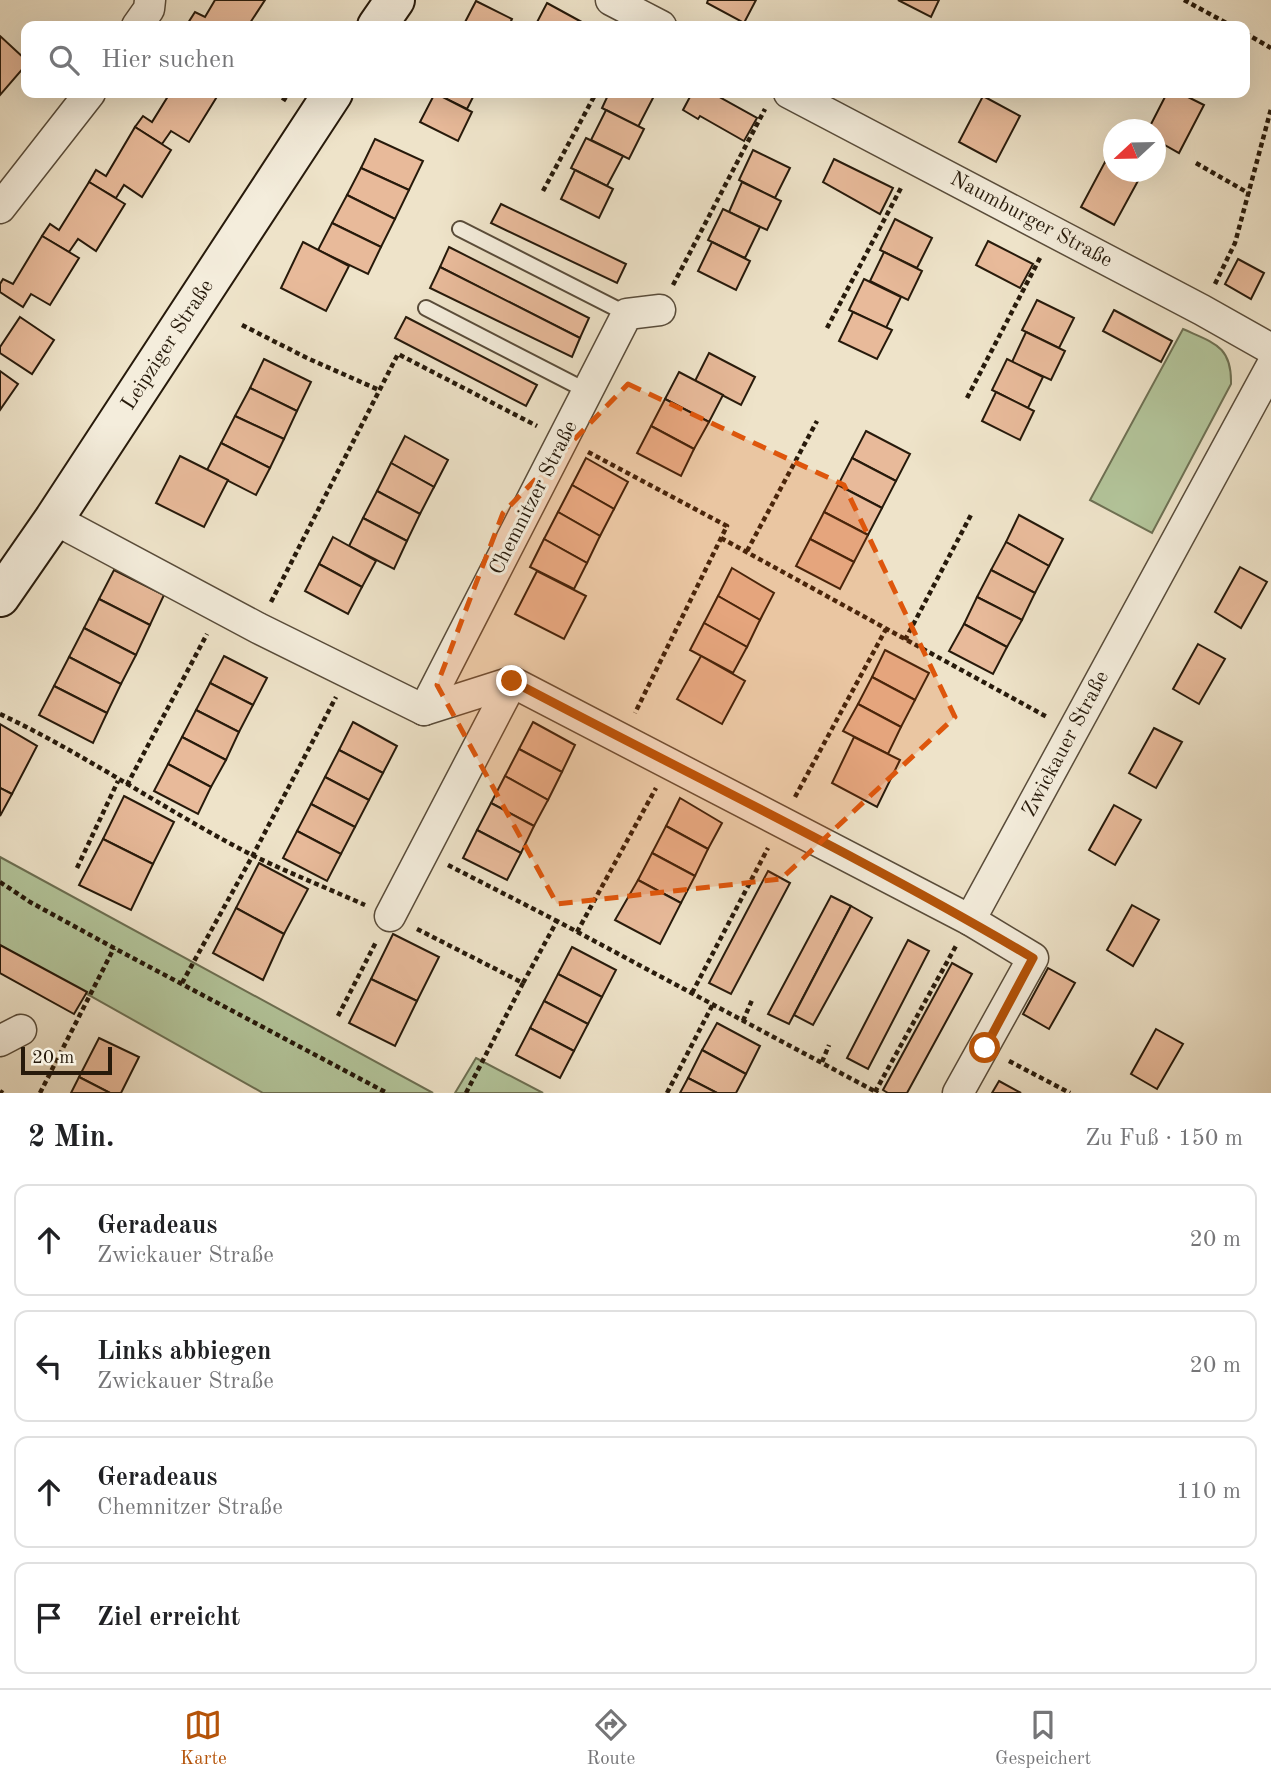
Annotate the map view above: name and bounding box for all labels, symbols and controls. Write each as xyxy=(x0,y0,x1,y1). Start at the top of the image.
search box xyxy=(21,21,1250,98)
icon: search xyxy=(45,41,83,79)
text: Hier suchen xyxy=(101,47,235,73)
north arrow xyxy=(1103,119,1166,182)
street label: Naumburger Straße xyxy=(946,168,1116,272)
street label: Leipziger Straße xyxy=(118,276,218,414)
street label: Chemnitzer Straße xyxy=(486,418,582,578)
route end xyxy=(496,665,527,696)
street label: Zwickauer Straße xyxy=(1019,668,1113,820)
route start xyxy=(969,1032,1000,1063)
scale bar xyxy=(21,1044,112,1076)
text: 20 m xyxy=(32,1049,74,1068)
text: 2 Min. xyxy=(28,1123,114,1153)
text: Zu Fuß · 150 m xyxy=(1085,1127,1243,1150)
text: Geradeaus xyxy=(97,1213,217,1239)
icon: ahead xyxy=(30,1221,68,1259)
text: 20 m xyxy=(1190,1228,1241,1251)
text: Zwickauer Straße xyxy=(97,1244,274,1267)
text: Links abbiegen xyxy=(97,1339,271,1365)
icon: left xyxy=(30,1347,68,1385)
text: 20 m xyxy=(1190,1354,1241,1377)
text: Zwickauer Straße xyxy=(97,1370,274,1393)
text: Geradeaus xyxy=(97,1465,217,1491)
icon: ahead xyxy=(30,1473,68,1511)
text: 110 m xyxy=(1176,1480,1241,1503)
text: Chemnitzer Straße xyxy=(97,1496,283,1519)
icon: arrive xyxy=(30,1599,68,1637)
text: Ziel erreicht xyxy=(97,1605,240,1631)
tab: Karte xyxy=(180,1706,227,1771)
tab: Route xyxy=(587,1706,635,1771)
tab: Gespeichert xyxy=(995,1706,1091,1771)

